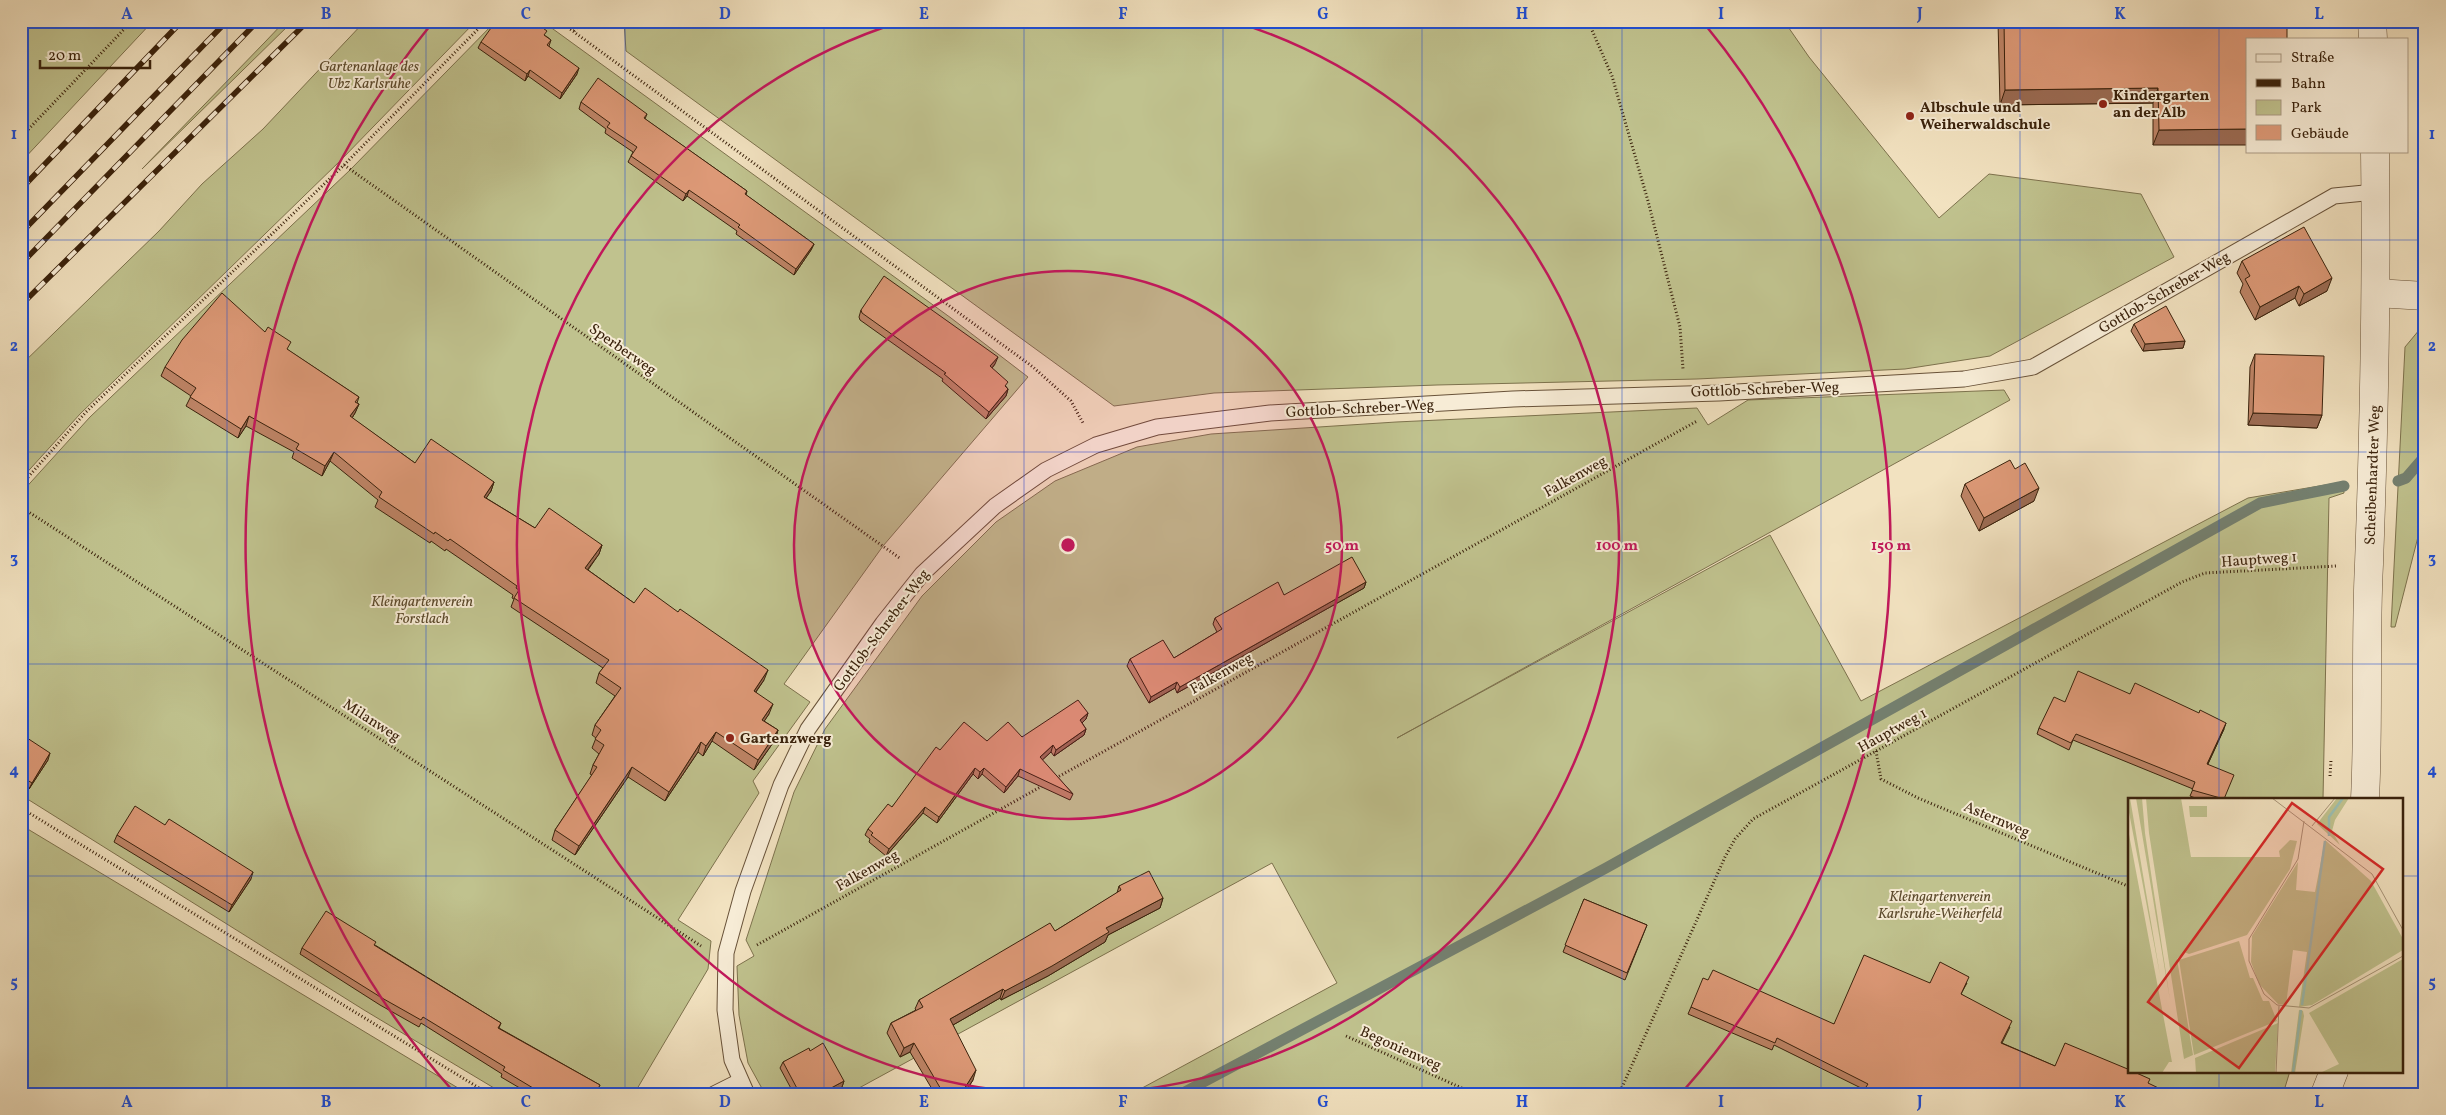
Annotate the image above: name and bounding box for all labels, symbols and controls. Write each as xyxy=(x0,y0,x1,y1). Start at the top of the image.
text: A xyxy=(121,4,133,26)
text: B xyxy=(321,4,332,26)
text: C xyxy=(521,4,531,26)
text: D xyxy=(719,4,731,26)
text: E xyxy=(919,4,929,26)
text: F xyxy=(1118,4,1128,26)
text: G xyxy=(1317,4,1329,26)
text: H xyxy=(1516,4,1528,26)
text: I xyxy=(1718,4,1724,26)
text: J xyxy=(1916,4,1923,26)
text: K xyxy=(2114,4,2126,26)
text: L xyxy=(2314,4,2324,26)
scale bar xyxy=(40,38,150,70)
legend xyxy=(2246,38,2408,152)
text: 20 m xyxy=(48,46,81,67)
text: Straße xyxy=(2291,48,2334,69)
park label: Gartenanlage des Ubz Karlsruhe xyxy=(319,57,419,95)
text: Bahn xyxy=(2291,74,2326,95)
place label: Kindergarten an der Alb xyxy=(2113,86,2210,124)
place label: Albschule und Weiherwaldschule xyxy=(1920,98,2051,136)
marker: Kindergarten an der Alb xyxy=(2097,98,2109,110)
text: Park xyxy=(2291,98,2322,119)
marker: Albschule und Weiherwaldschule xyxy=(1904,110,1916,122)
text: 1 xyxy=(11,124,17,146)
text: Gebäude xyxy=(2291,124,2349,145)
text: 1 xyxy=(2429,124,2435,146)
street label: Gottlob-Schreber-Weg xyxy=(2095,247,2235,340)
street label: Sperberweg xyxy=(584,319,660,381)
text: 2 xyxy=(10,336,18,358)
text: 2 xyxy=(2428,336,2436,358)
street label: Gottlob-Schreber-Weg xyxy=(1690,377,1840,404)
street label: Gottlob-Schreber-Weg xyxy=(1285,395,1435,424)
street label: Scheibenhardter Weg xyxy=(2361,404,2386,546)
street label: Falkenweg xyxy=(1540,451,1611,503)
centre of rings xyxy=(1059,536,1077,554)
text: 50 m xyxy=(1325,536,1359,557)
text: 100 m xyxy=(1596,536,1639,557)
text: 150 m xyxy=(1871,536,1911,557)
street label: Hauptweg 1 xyxy=(2220,547,2298,574)
text: 3 xyxy=(10,548,18,570)
text: 3 xyxy=(2428,548,2436,570)
street label: Gottlob-Schreber-Weg xyxy=(829,565,935,697)
park label: Kleingartenverein Forstlach xyxy=(371,592,473,630)
street label: Falkenweg xyxy=(1186,648,1257,700)
street label: Milanweg xyxy=(338,695,404,748)
street label: Hauptweg 1 xyxy=(1854,704,1931,759)
place label: Gartenzwerg xyxy=(740,729,831,750)
marker: Gartenzwerg xyxy=(724,732,736,744)
text: 4 xyxy=(9,760,19,782)
text: 4 xyxy=(2427,760,2437,782)
street label: Asternweg xyxy=(1960,797,2033,844)
inset map xyxy=(2128,798,2404,1072)
street label: Falkenweg xyxy=(832,845,903,897)
park label: Kleingartenverein Karlsruhe-Weiherfeld xyxy=(1878,887,2002,925)
text: 5 xyxy=(10,972,18,994)
text: 5 xyxy=(2428,972,2436,994)
street label: Begonienweg xyxy=(1356,1022,1445,1077)
text: A xyxy=(121,1092,133,1114)
text: B xyxy=(321,1092,332,1114)
text: C xyxy=(521,1092,531,1114)
text: D xyxy=(719,1092,731,1114)
text: E xyxy=(919,1092,929,1114)
text: F xyxy=(1118,1092,1128,1114)
text: G xyxy=(1317,1092,1329,1114)
text: H xyxy=(1516,1092,1528,1114)
text: I xyxy=(1718,1092,1724,1114)
text: J xyxy=(1916,1092,1923,1114)
text: K xyxy=(2114,1092,2126,1114)
text: L xyxy=(2314,1092,2324,1114)

